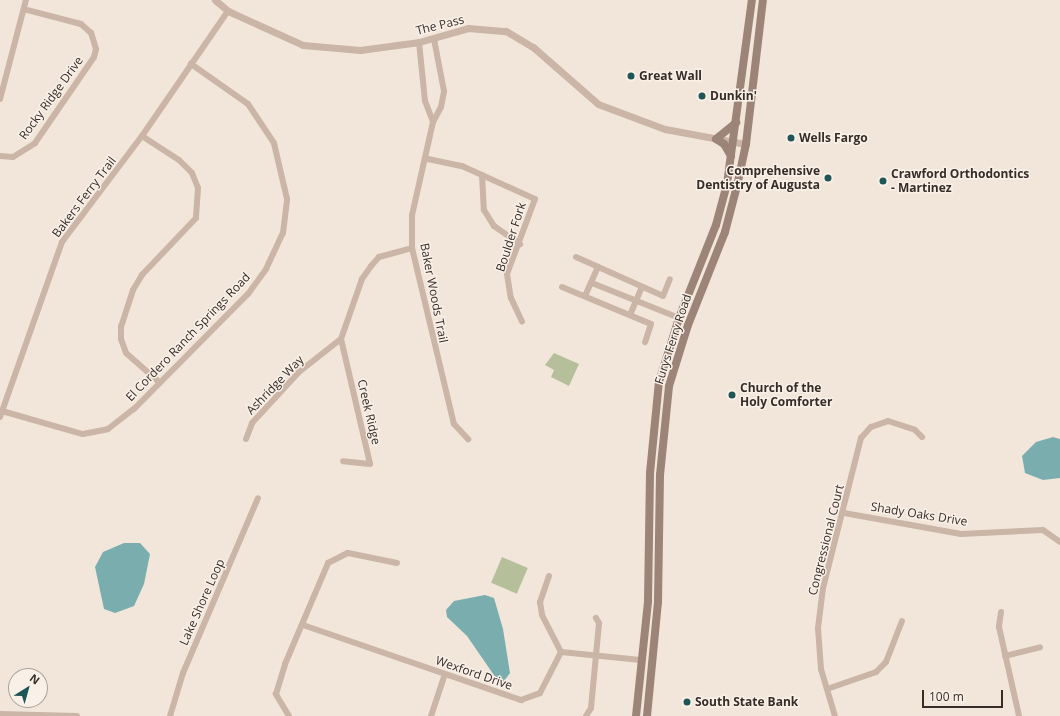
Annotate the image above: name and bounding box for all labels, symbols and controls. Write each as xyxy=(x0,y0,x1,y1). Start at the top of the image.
street label: The Pass xyxy=(414,12,466,38)
street label: Rocky Ridge Drive xyxy=(16,54,86,142)
place label: Great Wall xyxy=(639,69,702,83)
marker: Great Wall xyxy=(626,71,636,81)
place label: Dunkin' xyxy=(710,89,757,103)
marker: Dunkin' xyxy=(697,91,707,101)
place label: Wells Fargo xyxy=(799,131,868,145)
marker: Wells Fargo xyxy=(786,133,796,143)
street label: Bakers Ferry Trail xyxy=(49,154,119,240)
place label: Comprehensive Dentistry of Augusta xyxy=(696,164,820,192)
place label: Crawford Orthodontics - Martinez xyxy=(891,167,1029,195)
marker: Comprehensive Dentistry of Augusta xyxy=(823,173,833,183)
marker: Crawford Orthodontics - Martinez xyxy=(878,176,888,186)
street label: Boulder Fork xyxy=(493,200,529,274)
street label: Baker Woods Trail xyxy=(417,242,451,344)
street label: El Cordero Ranch Springs Road xyxy=(123,270,253,404)
street label: Furys Ferry Road xyxy=(652,292,694,386)
street label: Ashridge Way xyxy=(243,353,307,417)
street label: Creek Ridge xyxy=(355,378,383,446)
place label: Church of the Holy Comforter xyxy=(740,381,832,409)
marker: Church of the Holy Comforter xyxy=(727,390,737,400)
street label: Congressional Court xyxy=(805,483,847,597)
street label: Shady Oaks Drive xyxy=(870,499,968,529)
street label: Lake Shore Loop xyxy=(176,557,228,647)
street label: Wexford Drive xyxy=(434,653,514,693)
north arrow xyxy=(8,668,48,708)
text: N xyxy=(27,670,43,687)
scale bar xyxy=(924,682,1005,708)
text: 100 m xyxy=(929,688,964,705)
place label: South State Bank xyxy=(695,695,798,709)
marker: South State Bank xyxy=(682,697,692,707)

